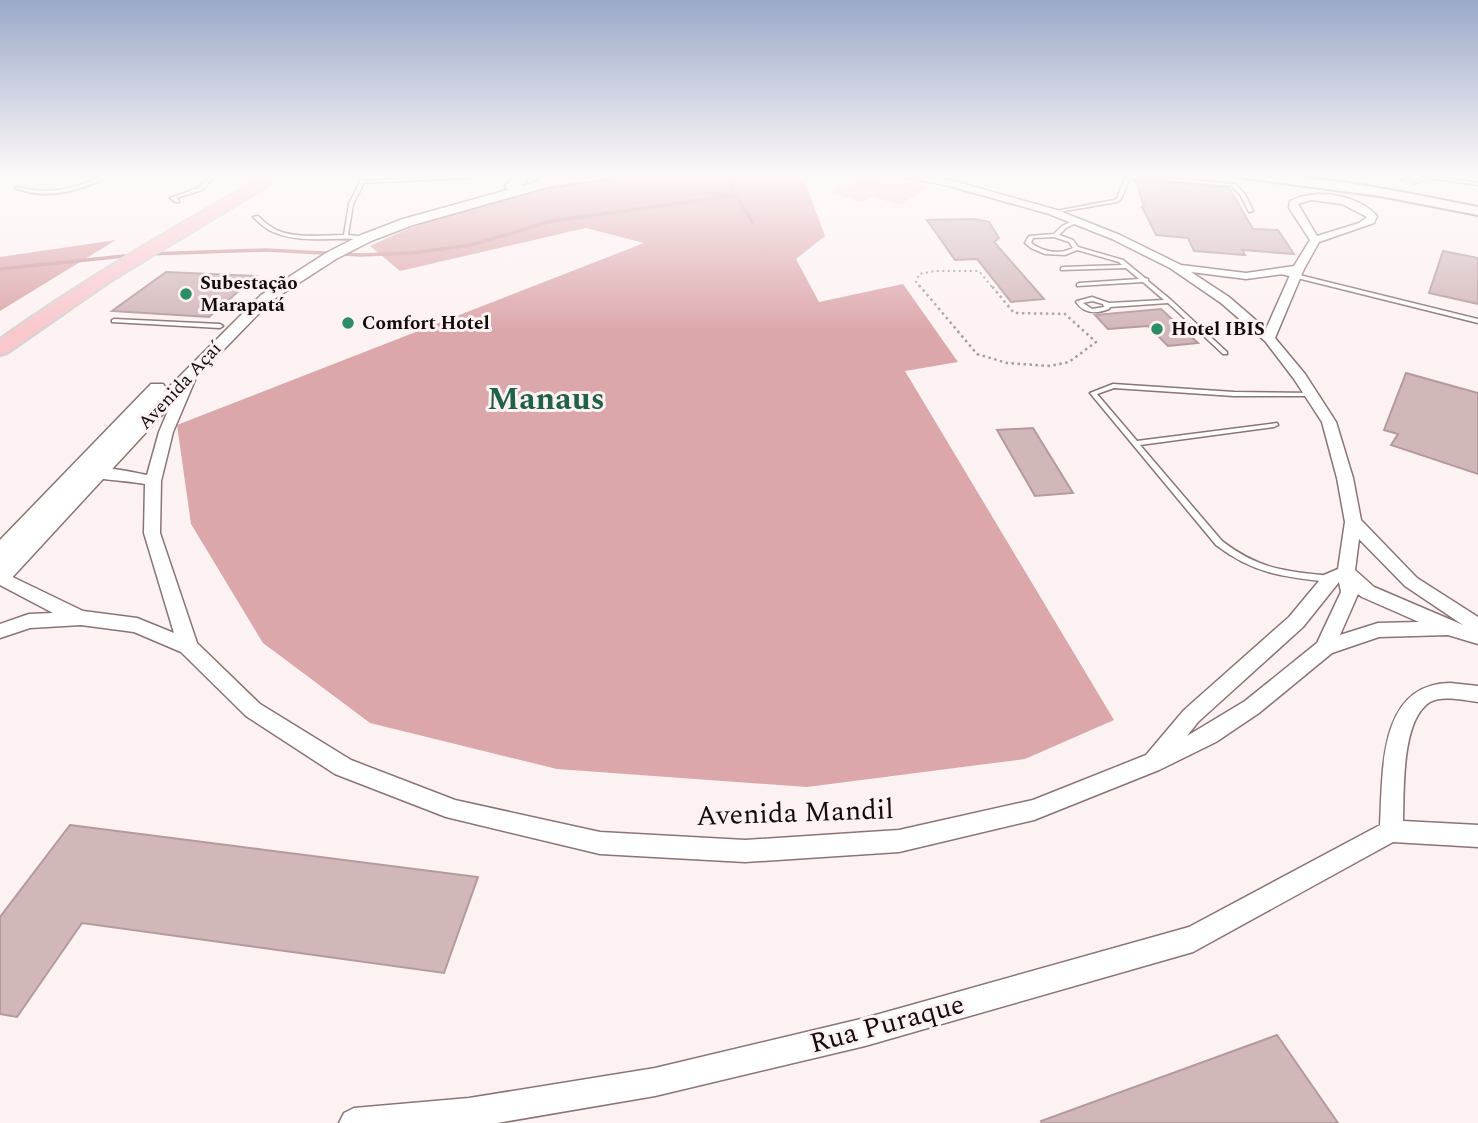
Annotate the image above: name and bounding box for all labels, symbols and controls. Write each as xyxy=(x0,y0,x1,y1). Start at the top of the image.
place label: Subestação Marapatá xyxy=(200,269,298,320)
marker: Subestação Marapatá xyxy=(178,286,194,302)
place label: Comfort Hotel xyxy=(362,309,490,338)
marker: Comfort Hotel xyxy=(340,315,356,331)
place label: Hotel IBIS xyxy=(1171,315,1265,344)
marker: Hotel IBIS xyxy=(1149,321,1165,337)
street label: Avenida Açaí xyxy=(131,335,229,437)
district label: Manaus xyxy=(487,375,605,424)
street label: Avenida Mandil xyxy=(695,788,895,838)
street label: Rua Puraque xyxy=(805,983,969,1065)

